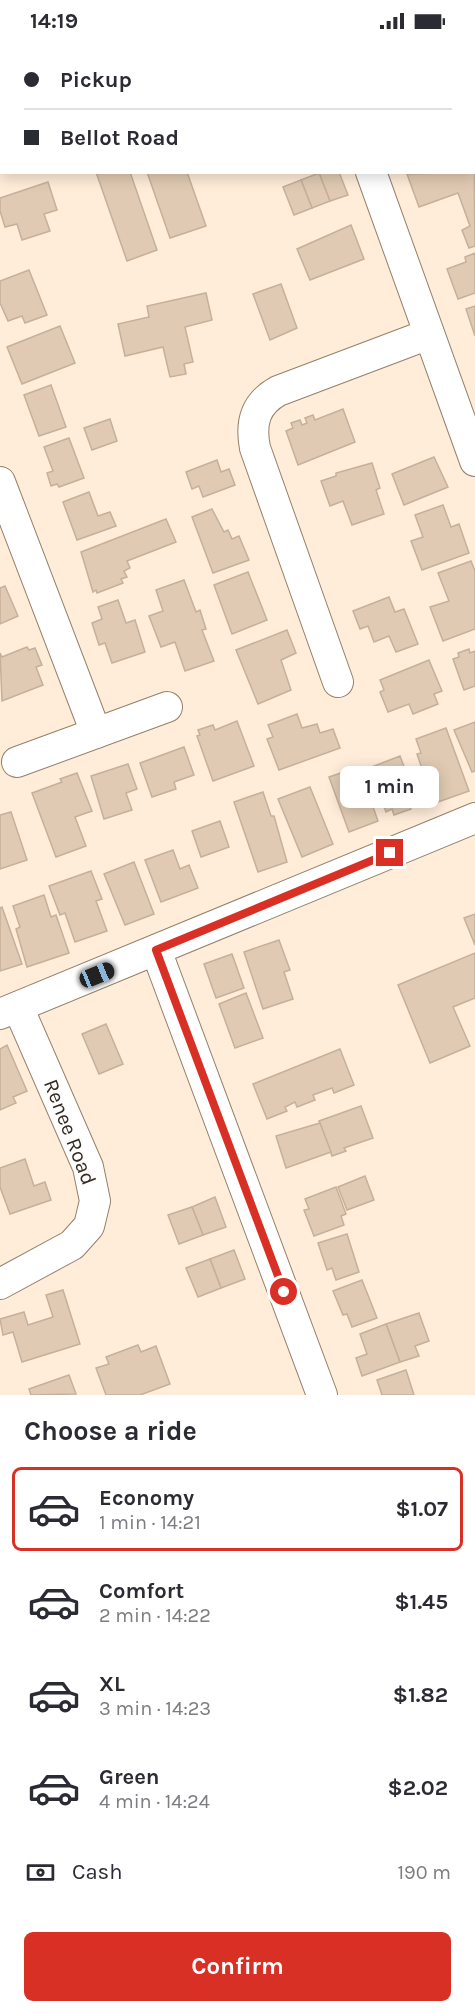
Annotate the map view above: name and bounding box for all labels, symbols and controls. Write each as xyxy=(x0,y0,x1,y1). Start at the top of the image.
text: 14:19 xyxy=(30,8,78,34)
text: Pickup xyxy=(60,67,132,93)
text: Bellot Road xyxy=(60,125,179,151)
callout: 1 min xyxy=(340,766,440,808)
text: 1 min xyxy=(364,775,415,798)
route end xyxy=(376,839,403,866)
car xyxy=(77,960,117,990)
street label: Renee Road xyxy=(39,1076,101,1188)
route start xyxy=(270,1278,297,1305)
text: Choose a ride xyxy=(24,1415,197,1447)
icon: car xyxy=(27,1482,81,1536)
text: Economy xyxy=(99,1485,194,1511)
text: $1.07 xyxy=(395,1496,448,1522)
text: 1 min · 14:21 xyxy=(99,1511,201,1534)
icon: car xyxy=(27,1575,81,1629)
text: Comfort xyxy=(99,1578,184,1604)
text: $1.45 xyxy=(394,1589,448,1615)
text: 2 min · 14:22 xyxy=(99,1604,211,1627)
icon: car xyxy=(27,1668,81,1722)
text: XL xyxy=(99,1671,125,1697)
text: $1.82 xyxy=(393,1682,448,1708)
text: 3 min · 14:23 xyxy=(99,1697,211,1720)
icon: car xyxy=(27,1761,81,1815)
text: Green xyxy=(99,1764,160,1790)
text: $2.02 xyxy=(388,1775,448,1801)
text: 4 min · 14:24 xyxy=(99,1790,210,1813)
icon: cash xyxy=(24,1856,57,1889)
text: Cash xyxy=(72,1859,122,1885)
text: 190 m xyxy=(397,1861,451,1884)
button: Confirm xyxy=(24,1932,451,2001)

